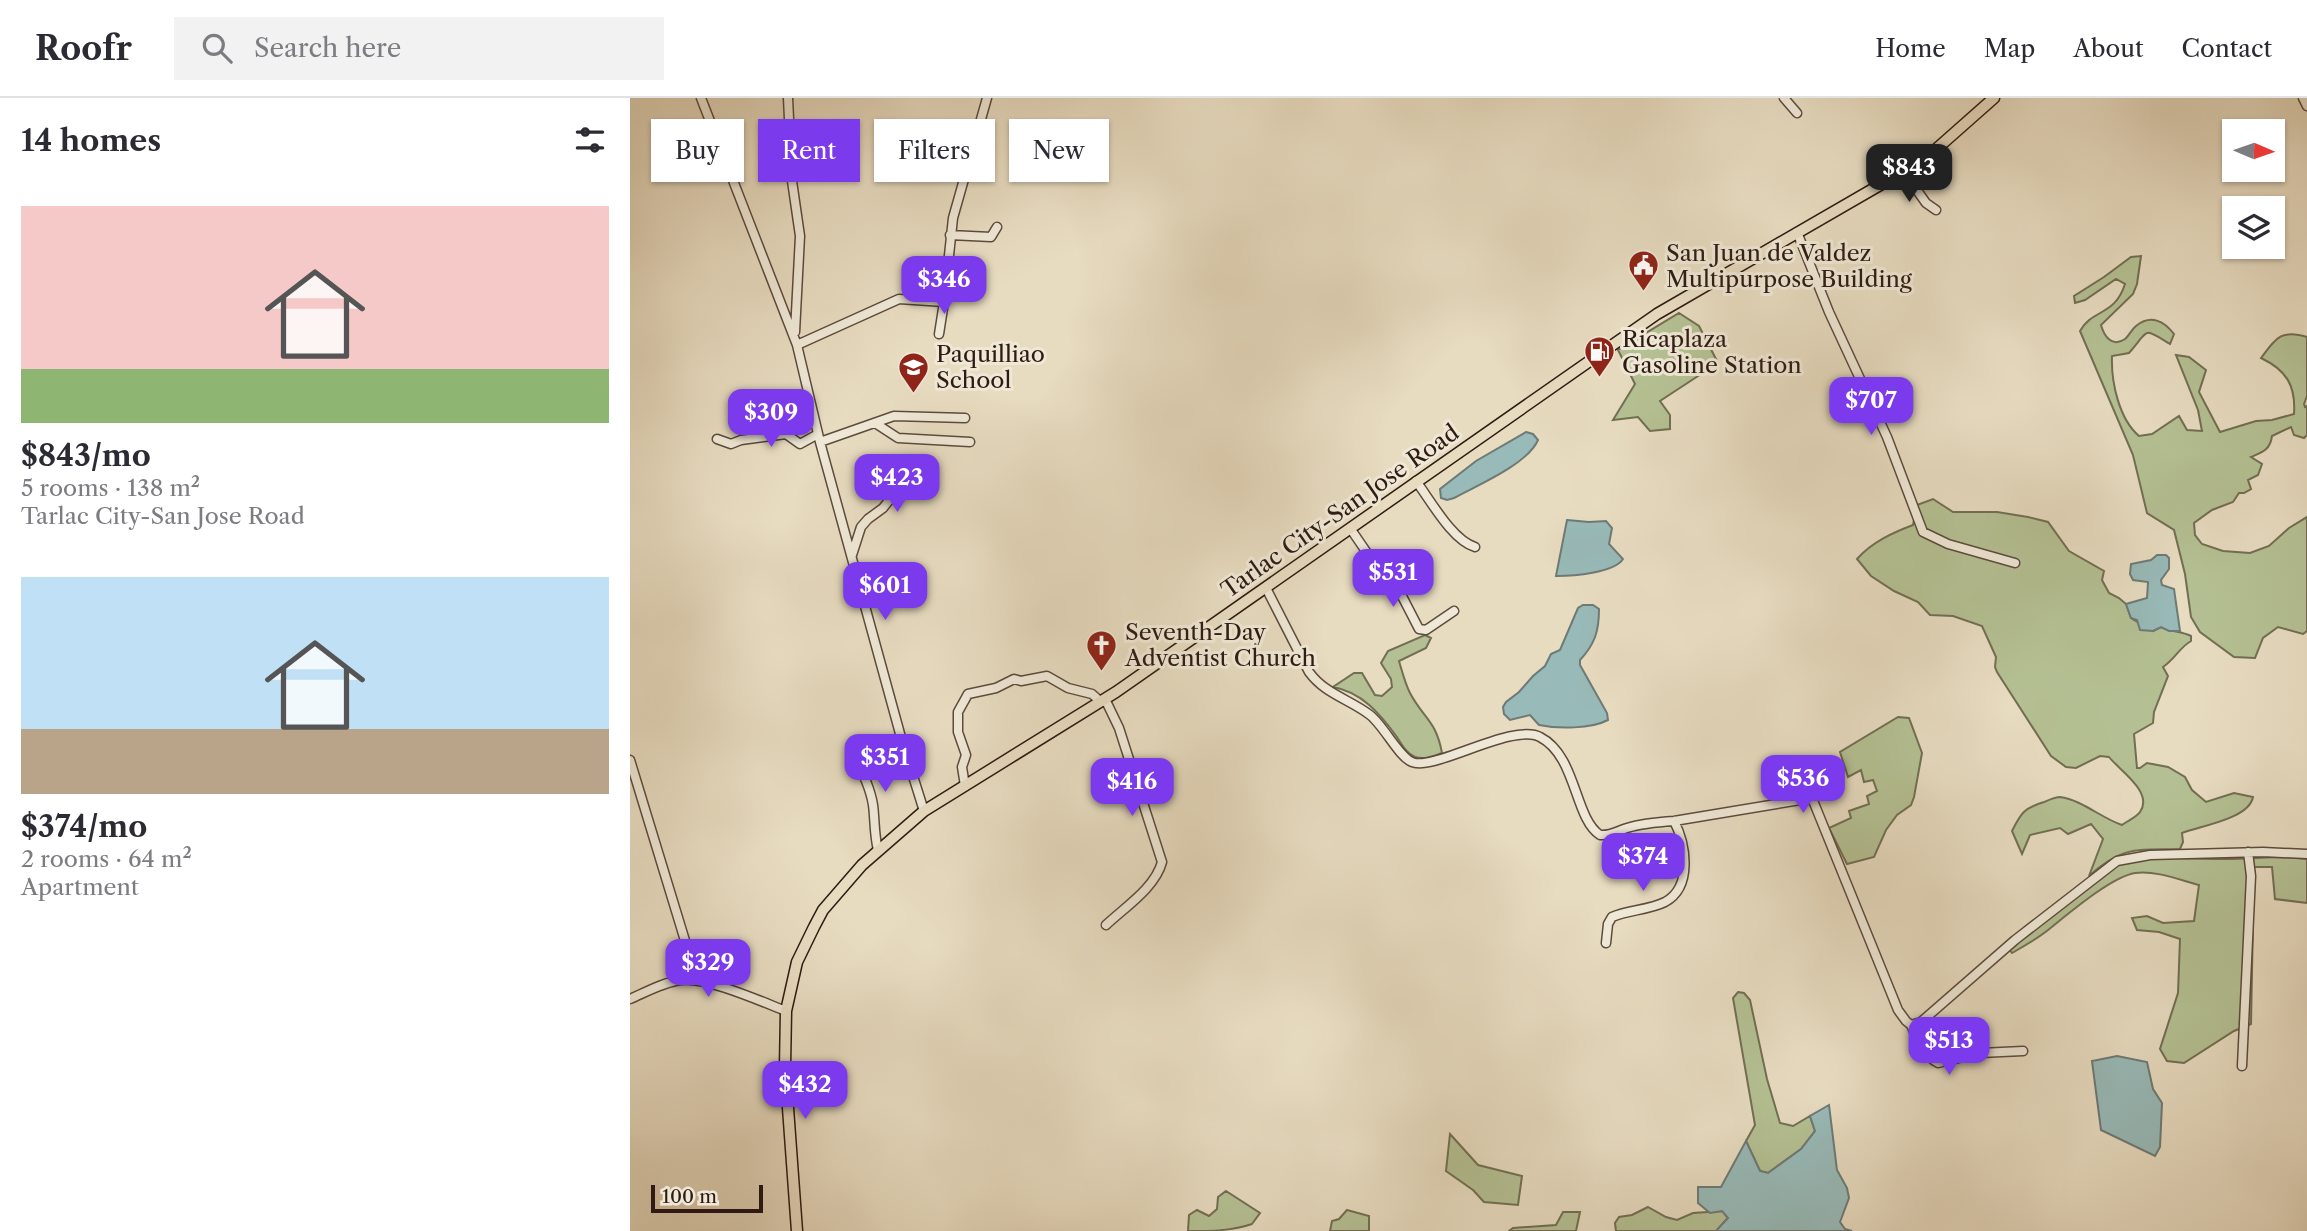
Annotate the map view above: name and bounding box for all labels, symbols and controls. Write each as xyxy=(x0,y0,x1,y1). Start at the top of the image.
search box xyxy=(174,17,664,80)
text: Roofr xyxy=(35,28,132,69)
icon: search xyxy=(198,29,236,67)
text: Search here xyxy=(254,32,401,64)
text: Home xyxy=(1875,34,1946,63)
text: Map xyxy=(1984,34,2035,63)
text: About xyxy=(2073,34,2144,63)
text: Contact xyxy=(2182,34,2272,63)
chip: Buy xyxy=(651,119,744,182)
chip: Rent xyxy=(758,119,860,182)
chip: Filters xyxy=(874,119,995,182)
chip: New xyxy=(1009,119,1109,182)
north arrow xyxy=(2222,119,2286,182)
map controls xyxy=(2222,119,2285,259)
icon: filters xyxy=(571,121,609,159)
text: 14 homes xyxy=(21,122,161,159)
pin: $843 xyxy=(1868,144,1950,204)
text: $843 xyxy=(1882,153,1936,181)
button: layers xyxy=(2222,196,2285,259)
place label: San Juan de Valdez Multipurpose Building xyxy=(1666,239,1913,293)
public building icon: San Juan de Valdez Multipurpose Building xyxy=(1626,249,1660,293)
icon: home xyxy=(252,251,378,377)
pin: $346 xyxy=(903,256,985,316)
text: $346 xyxy=(917,265,971,293)
place label: Ricaplaza Gasoline Station xyxy=(1622,325,1802,379)
fuel station icon: Ricaplaza Gasoline Station xyxy=(1582,335,1616,379)
place label: Paquilliao School xyxy=(936,340,1045,394)
school or university icon: Paquilliao School xyxy=(896,350,930,394)
pin: $707 xyxy=(1830,378,1912,437)
text: $707 xyxy=(1845,386,1897,414)
pin: $309 xyxy=(730,390,812,449)
text: $309 xyxy=(744,398,798,426)
street label: Tarlac City-San Jose Road xyxy=(1216,418,1464,604)
text: $843/mo xyxy=(21,437,151,474)
pin: $423 xyxy=(856,454,938,514)
text: $423 xyxy=(870,463,924,491)
text: 5 rooms · 138 m² xyxy=(21,474,200,502)
text: Tarlac City-San Jose Road xyxy=(21,502,305,530)
pin: $531 xyxy=(1352,550,1434,609)
text: $531 xyxy=(1369,558,1417,586)
pin: $601 xyxy=(844,562,926,622)
text: $601 xyxy=(859,571,911,599)
place label: Seventh-Day Adventist Church xyxy=(1124,618,1316,672)
icon: home xyxy=(252,622,378,748)
church icon: Seventh-Day Adventist Church xyxy=(1085,628,1119,672)
pin: $351 xyxy=(844,734,926,794)
text: $351 xyxy=(861,743,909,771)
pin: $536 xyxy=(1762,756,1844,815)
pin: $416 xyxy=(1091,758,1173,818)
text: $536 xyxy=(1777,764,1829,792)
text: $416 xyxy=(1107,767,1157,795)
text: $374/mo xyxy=(21,808,147,845)
pin: $374 xyxy=(1602,834,1684,893)
text: $374 xyxy=(1618,842,1668,870)
text: 2 rooms · 64 m² xyxy=(21,845,192,873)
text: Apartment xyxy=(21,873,139,901)
pin: $329 xyxy=(667,940,749,999)
text: $329 xyxy=(681,948,735,976)
pin: $513 xyxy=(1908,1018,1990,1077)
text: $513 xyxy=(1925,1026,1973,1054)
pin: $432 xyxy=(764,1062,846,1121)
text: $432 xyxy=(778,1070,832,1098)
scale bar xyxy=(651,1182,763,1214)
text: 100 m xyxy=(662,1185,717,1208)

